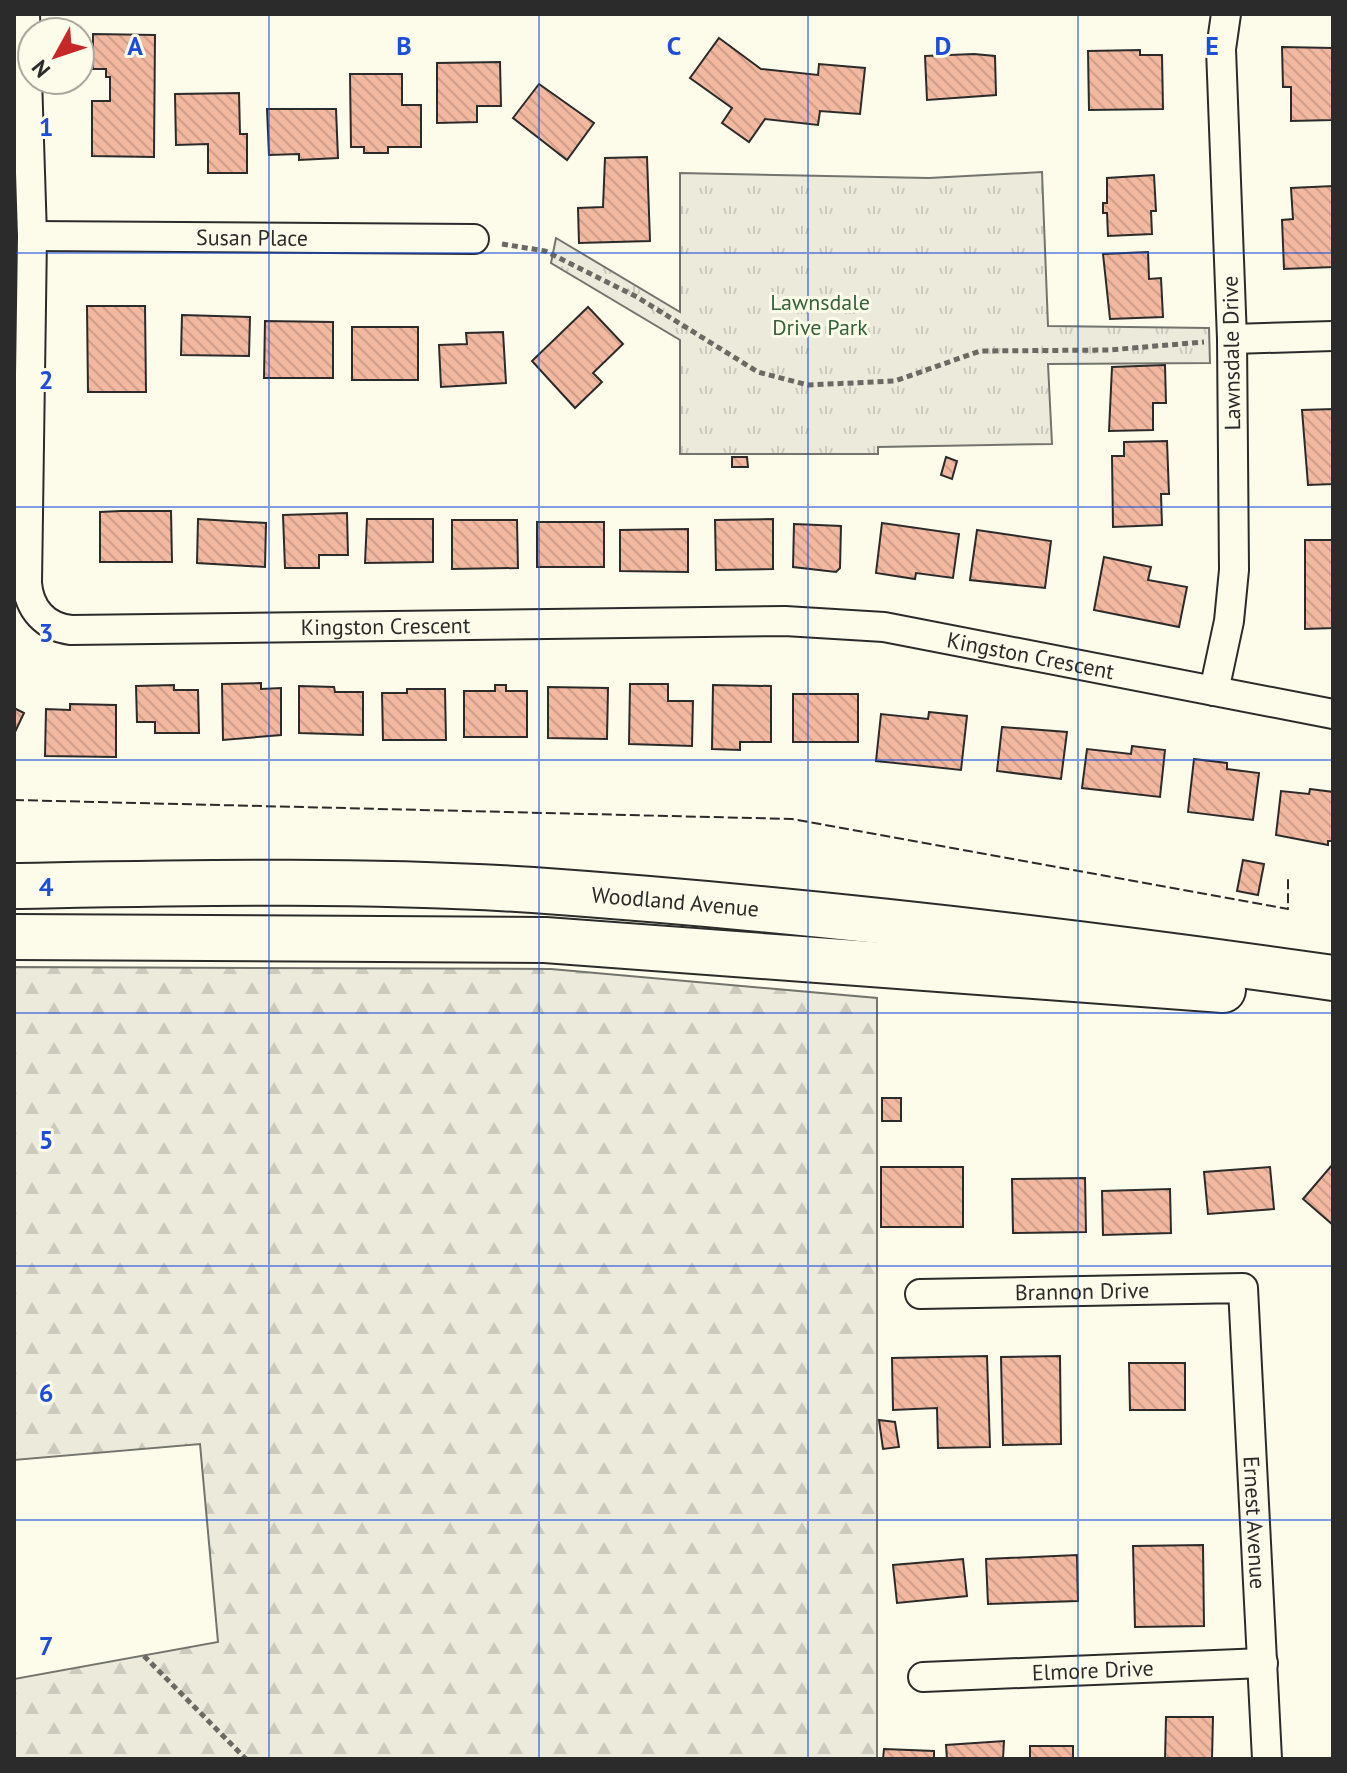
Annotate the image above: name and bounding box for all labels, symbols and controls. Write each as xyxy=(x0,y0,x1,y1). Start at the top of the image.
north arrow xyxy=(16,16,96,96)
text: A xyxy=(127,29,143,62)
text: B xyxy=(396,29,412,62)
text: C xyxy=(667,29,681,62)
text: D xyxy=(935,29,951,62)
text: E xyxy=(1205,29,1219,62)
text: N xyxy=(25,54,56,83)
text: 1 xyxy=(39,110,53,143)
street label: Susan Place xyxy=(196,223,308,252)
street label: Lawnsdale Drive xyxy=(1216,275,1246,431)
park label: Lawnsdale Drive Park xyxy=(770,288,870,341)
text: 2 xyxy=(39,363,53,396)
street label: Kingston Crescent xyxy=(300,611,471,641)
text: 3 xyxy=(39,616,53,649)
street label: Kingston Crescent xyxy=(945,626,1117,685)
text: 4 xyxy=(39,870,54,903)
street label: Woodland Avenue xyxy=(591,880,760,923)
text: 5 xyxy=(39,1123,53,1156)
street label: Brannon Drive xyxy=(1015,1276,1149,1306)
text: 6 xyxy=(39,1376,53,1409)
street label: Ernest Avenue xyxy=(1238,1455,1272,1590)
text: 7 xyxy=(39,1629,53,1662)
street label: Elmore Drive xyxy=(1031,1654,1154,1686)

